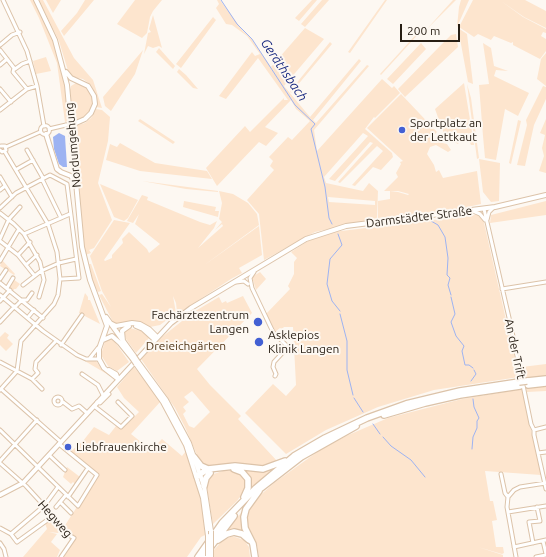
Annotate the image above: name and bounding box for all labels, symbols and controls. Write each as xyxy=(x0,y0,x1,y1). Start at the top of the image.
scale bar xyxy=(402,16,462,42)
text: 200 m xyxy=(407,24,440,37)
water label: Geräthsbach xyxy=(257,36,311,104)
street label: Nordumgehung xyxy=(62,102,84,188)
place label: Sportplatz an der Lettkaut xyxy=(410,116,482,144)
marker: Sportplatz an der Lettkaut xyxy=(397,125,407,135)
street label: Darmstädter Straße xyxy=(365,203,473,231)
place label: Fachärztezentrum Langen xyxy=(152,308,249,336)
marker: Fachärztezentrum Langen xyxy=(252,316,264,328)
street label: An der Trift xyxy=(502,317,528,381)
place label: Asklepios Klinik Langen xyxy=(268,328,339,356)
marker: Asklepios Klinik Langen xyxy=(253,336,265,348)
park label: Dreieichgärten xyxy=(146,339,226,353)
place label: Liebfrauenkirche xyxy=(76,440,167,454)
marker: Liebfrauenkirche xyxy=(63,442,73,452)
street label: Hegweg xyxy=(35,497,75,541)

